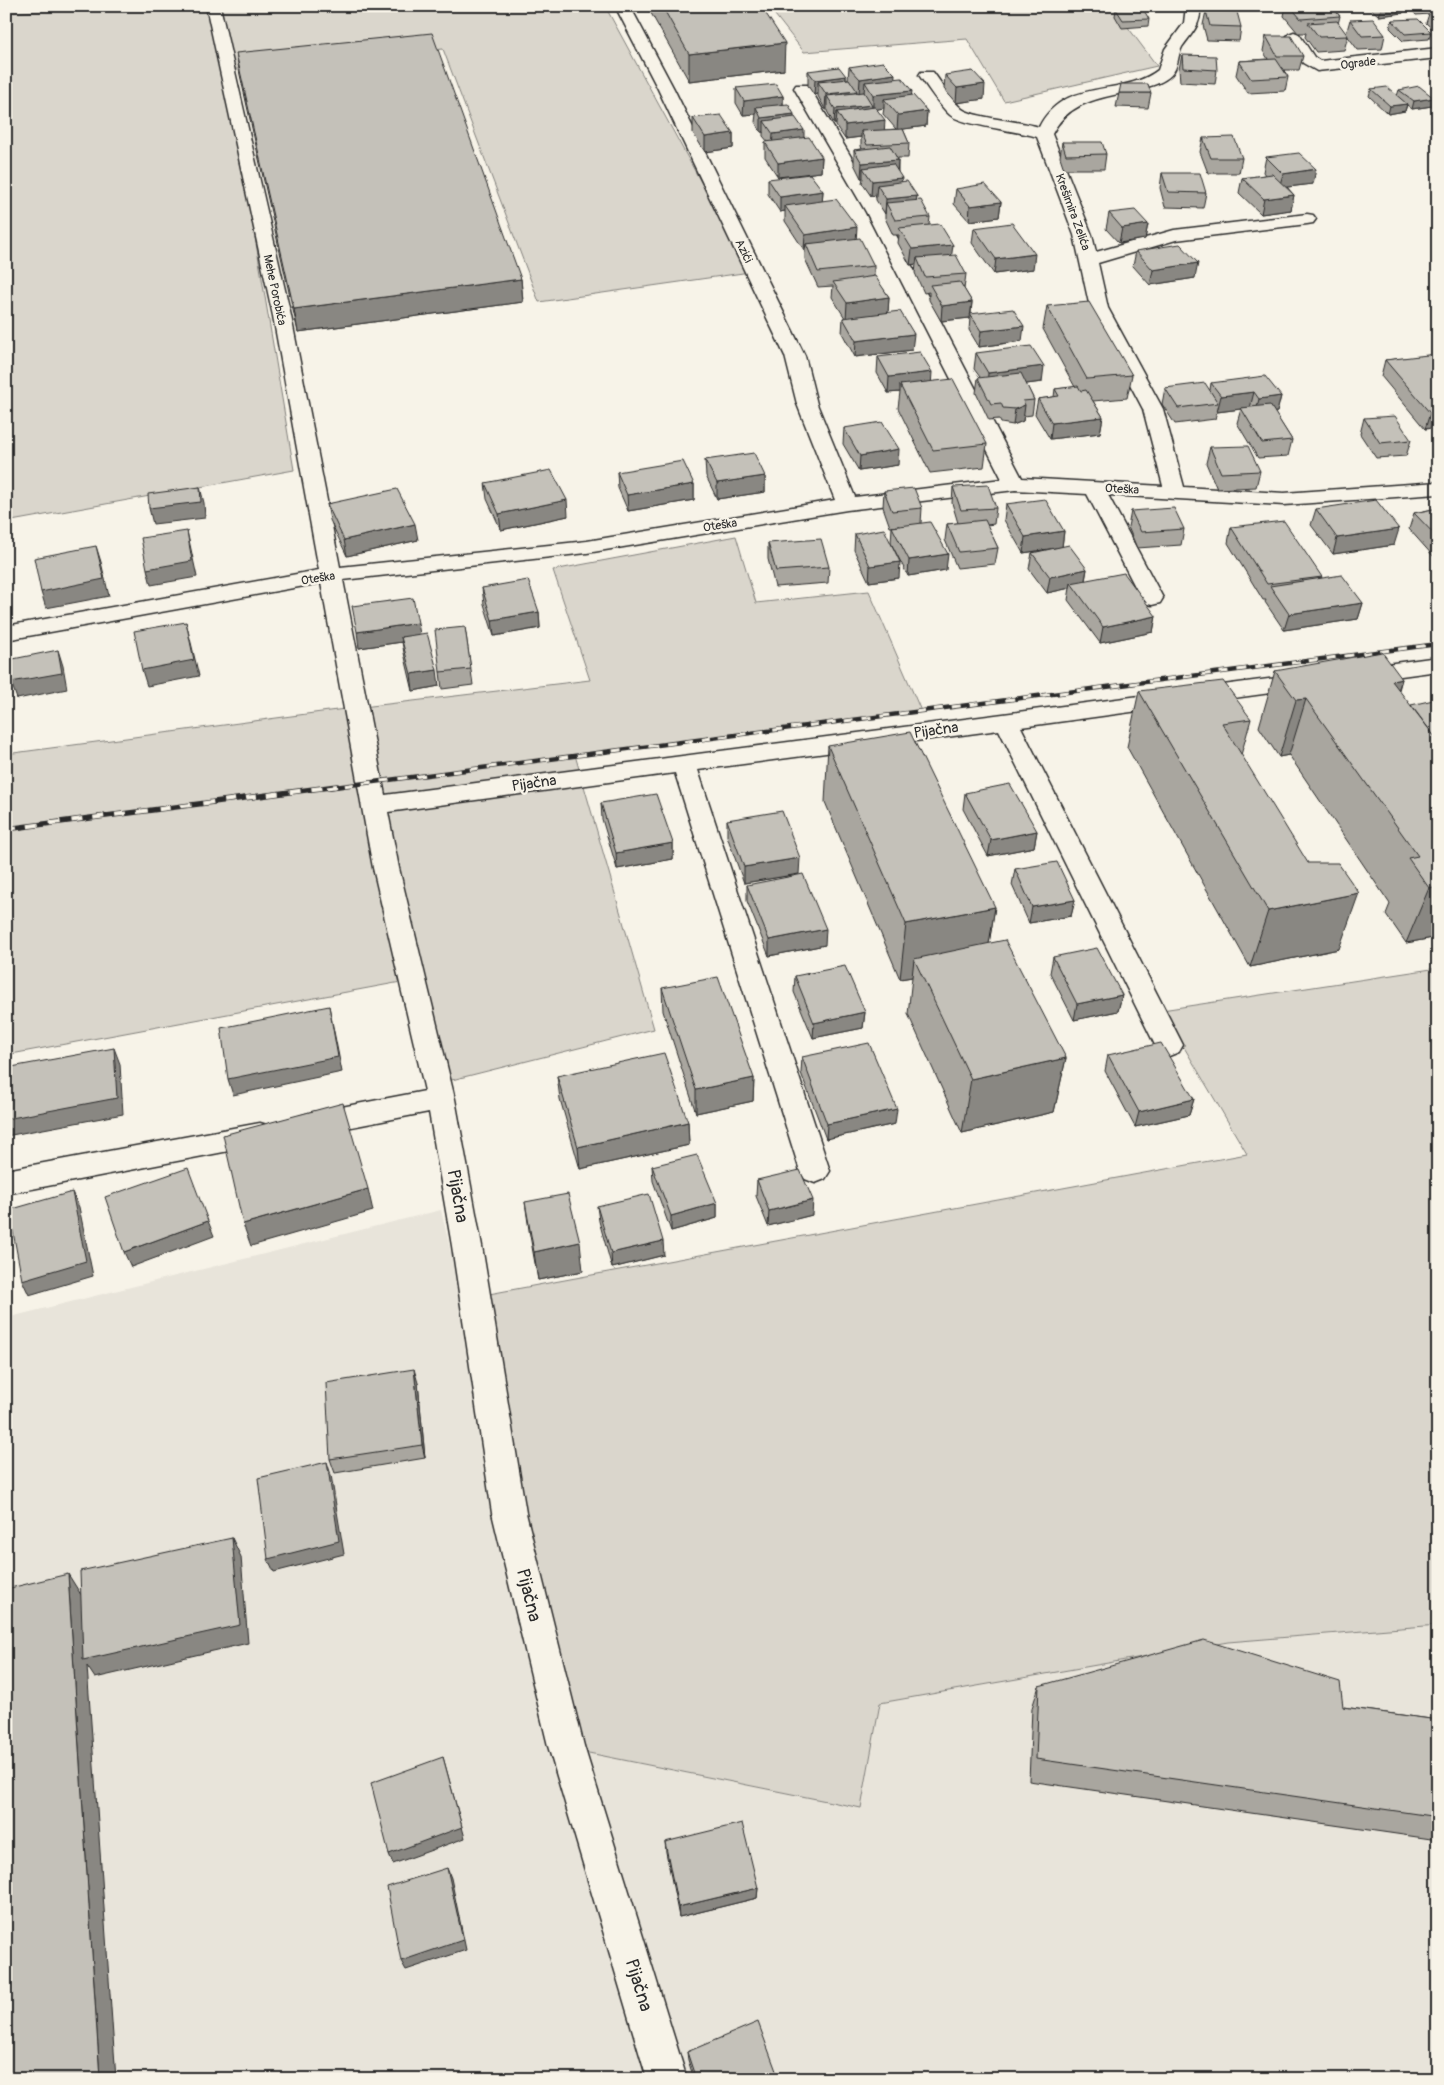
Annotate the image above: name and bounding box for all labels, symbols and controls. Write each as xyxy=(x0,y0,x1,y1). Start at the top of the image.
street label: Ograde xyxy=(1340,54,1377,73)
street label: Krešimira Zelića xyxy=(1052,172,1093,253)
street label: Azići xyxy=(731,237,756,265)
street label: Mehe Porobića xyxy=(260,253,289,327)
street label: Oteška xyxy=(1104,481,1140,498)
street label: Oteška xyxy=(702,515,739,536)
street label: Oteška xyxy=(300,568,337,589)
street label: Pijačna xyxy=(913,718,960,743)
street label: Pijačna xyxy=(511,771,558,796)
street label: Pijačna xyxy=(442,1168,474,1225)
street label: Pijačna xyxy=(511,1566,546,1624)
street label: Pijačna xyxy=(620,1956,657,2014)

